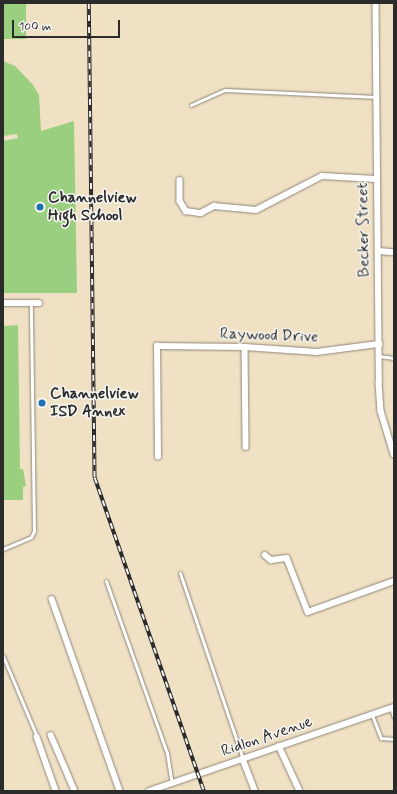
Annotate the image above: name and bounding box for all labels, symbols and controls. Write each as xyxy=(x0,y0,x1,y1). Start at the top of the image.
scale bar xyxy=(14,12,122,38)
text: 100 m xyxy=(19,19,51,35)
street label: Becker Street xyxy=(354,181,374,279)
place label: Channelview High School xyxy=(48,188,137,226)
marker: Channelview High School xyxy=(35,202,45,212)
street label: Raywood Drive xyxy=(220,325,318,347)
place label: Channelview ISD Annex xyxy=(50,384,139,422)
marker: Channelview ISD Annex xyxy=(37,398,47,408)
street label: Ridlon Avenue xyxy=(220,713,314,761)

